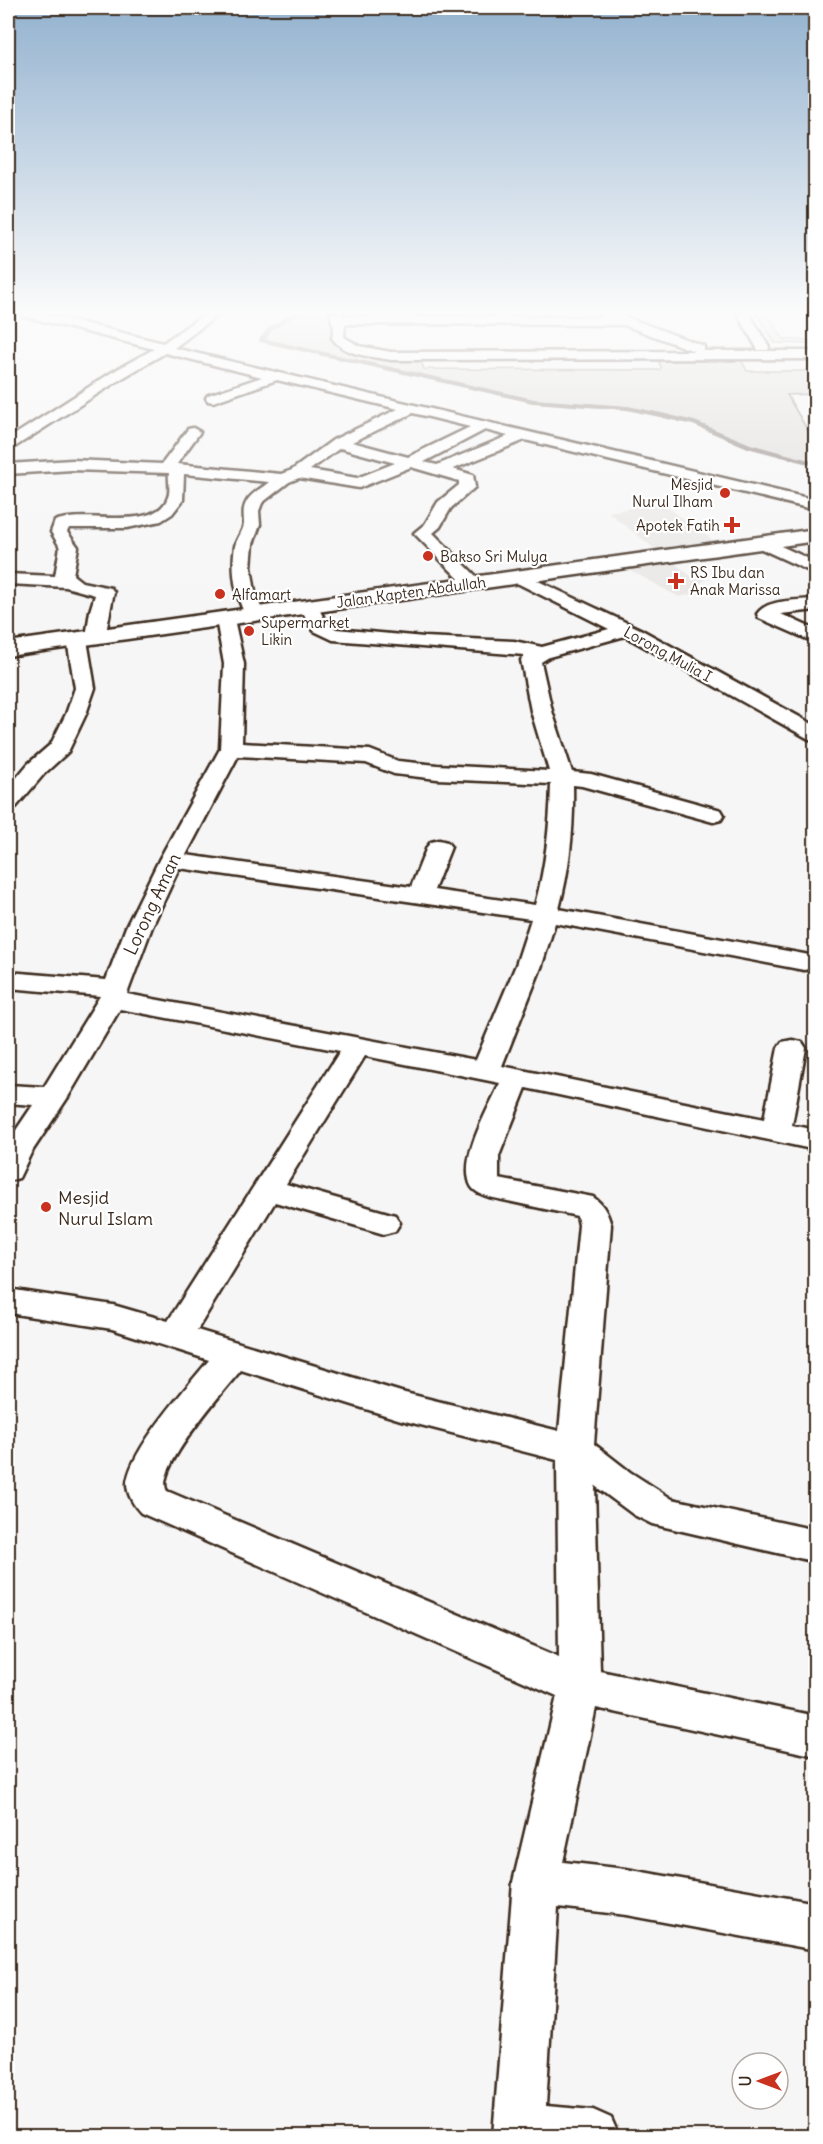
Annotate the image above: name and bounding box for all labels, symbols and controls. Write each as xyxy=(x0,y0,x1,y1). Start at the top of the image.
place label: Mesjid Nurul Ilham xyxy=(632,475,713,511)
marker: Mesjid Nurul Ilham xyxy=(718,486,732,500)
place label: Apotek Fatih xyxy=(636,516,720,535)
marker: Apotek Fatih xyxy=(725,518,739,532)
place label: Bakso Sri Mulya xyxy=(440,547,548,566)
marker: Bakso Sri Mulya xyxy=(421,549,435,563)
place label: RS Ibu dan Anak Marissa xyxy=(690,563,781,599)
street label: Jalan Kapten Abdullah xyxy=(335,572,488,612)
marker: RS Ibu dan Anak Marissa xyxy=(667,572,685,590)
place label: Alfamart xyxy=(232,585,291,604)
marker: Alfamart xyxy=(213,587,227,601)
place label: Supermarket Likin xyxy=(261,613,349,649)
street label: Lorong Mulia I xyxy=(621,622,715,686)
marker: Supermarket Likin xyxy=(242,624,256,638)
street label: Lorong Aman xyxy=(118,849,186,959)
place label: Mesjid Nurul Islam xyxy=(58,1186,153,1230)
marker: Mesjid Nurul Islam xyxy=(39,1200,53,1214)
north arrow xyxy=(730,2051,790,2111)
text: U xyxy=(735,2076,755,2086)

